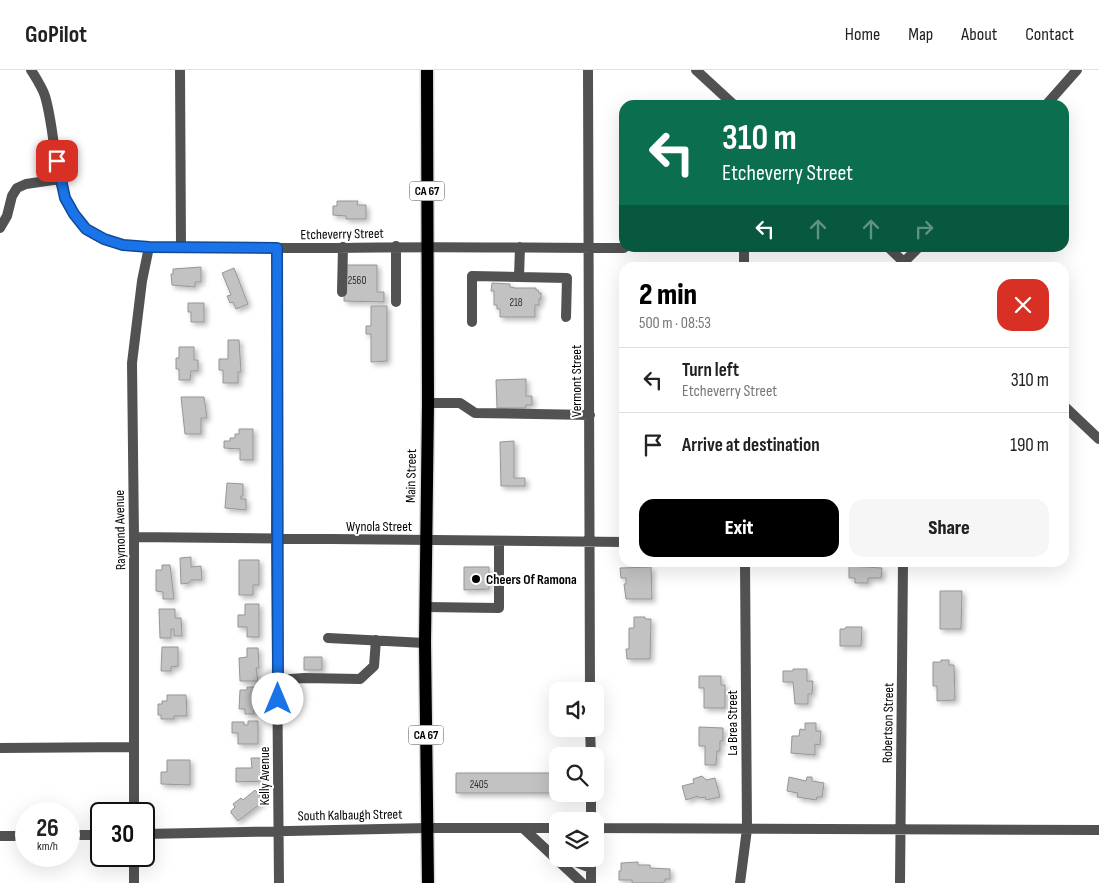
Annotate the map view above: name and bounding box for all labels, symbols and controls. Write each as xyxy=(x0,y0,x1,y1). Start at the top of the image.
text: GoPilot xyxy=(25,20,87,49)
text: Home xyxy=(845,24,880,45)
text: Map xyxy=(908,24,933,45)
text: About xyxy=(961,24,997,45)
text: Contact xyxy=(1025,24,1074,45)
text: 310 m xyxy=(722,117,797,160)
icon: left xyxy=(639,120,704,185)
pin xyxy=(36,140,78,182)
icon: arrive xyxy=(43,147,71,175)
text: Etcheverry Street xyxy=(722,160,853,187)
road number: CA 67 xyxy=(410,182,444,200)
icon: left xyxy=(751,215,779,243)
icon: ahead xyxy=(804,215,832,243)
icon: ahead xyxy=(857,215,885,243)
icon: right xyxy=(910,215,938,243)
street label: Etcheverry Street xyxy=(300,225,384,243)
house number: 2560 xyxy=(348,274,366,287)
text: 2 min xyxy=(639,277,697,313)
button: close xyxy=(997,279,1049,331)
house number: 218 xyxy=(509,296,523,309)
text: 500 m · 08:53 xyxy=(639,314,711,333)
street label: Vermont Street xyxy=(568,345,585,417)
text: Turn left xyxy=(682,359,739,382)
icon: left xyxy=(639,366,667,394)
text: 310 m xyxy=(1011,369,1049,392)
text: Etcheverry Street xyxy=(682,382,777,401)
icon: arrive xyxy=(639,431,667,459)
text: Arrive at destination xyxy=(682,434,820,457)
text: 190 m xyxy=(1010,434,1049,457)
street label: Main Street xyxy=(402,449,420,503)
street label: Raymond Avenue xyxy=(111,490,129,570)
button: Exit xyxy=(639,499,839,557)
button: Share xyxy=(849,499,1049,557)
street label: Wynola Street xyxy=(346,518,412,535)
place label: Cheers Of Ramona xyxy=(486,571,577,588)
marker: Cheers Of Ramona xyxy=(470,573,482,585)
position arrow xyxy=(251,672,303,724)
map controls xyxy=(549,682,604,867)
button: sound xyxy=(549,682,604,737)
street label: Robertson Street xyxy=(879,683,897,763)
street label: La Brea Street xyxy=(724,690,741,756)
road number: CA 67 xyxy=(408,726,444,744)
street label: Kelly Avenue xyxy=(256,747,273,805)
button: search xyxy=(549,747,604,802)
house number: 2405 xyxy=(470,778,488,791)
speed limit sign: 30 xyxy=(90,802,155,867)
street label: South Kalbaugh Street xyxy=(297,806,403,824)
button: layers xyxy=(549,812,604,867)
text: 26 xyxy=(36,813,59,844)
text: km/h xyxy=(37,839,58,854)

